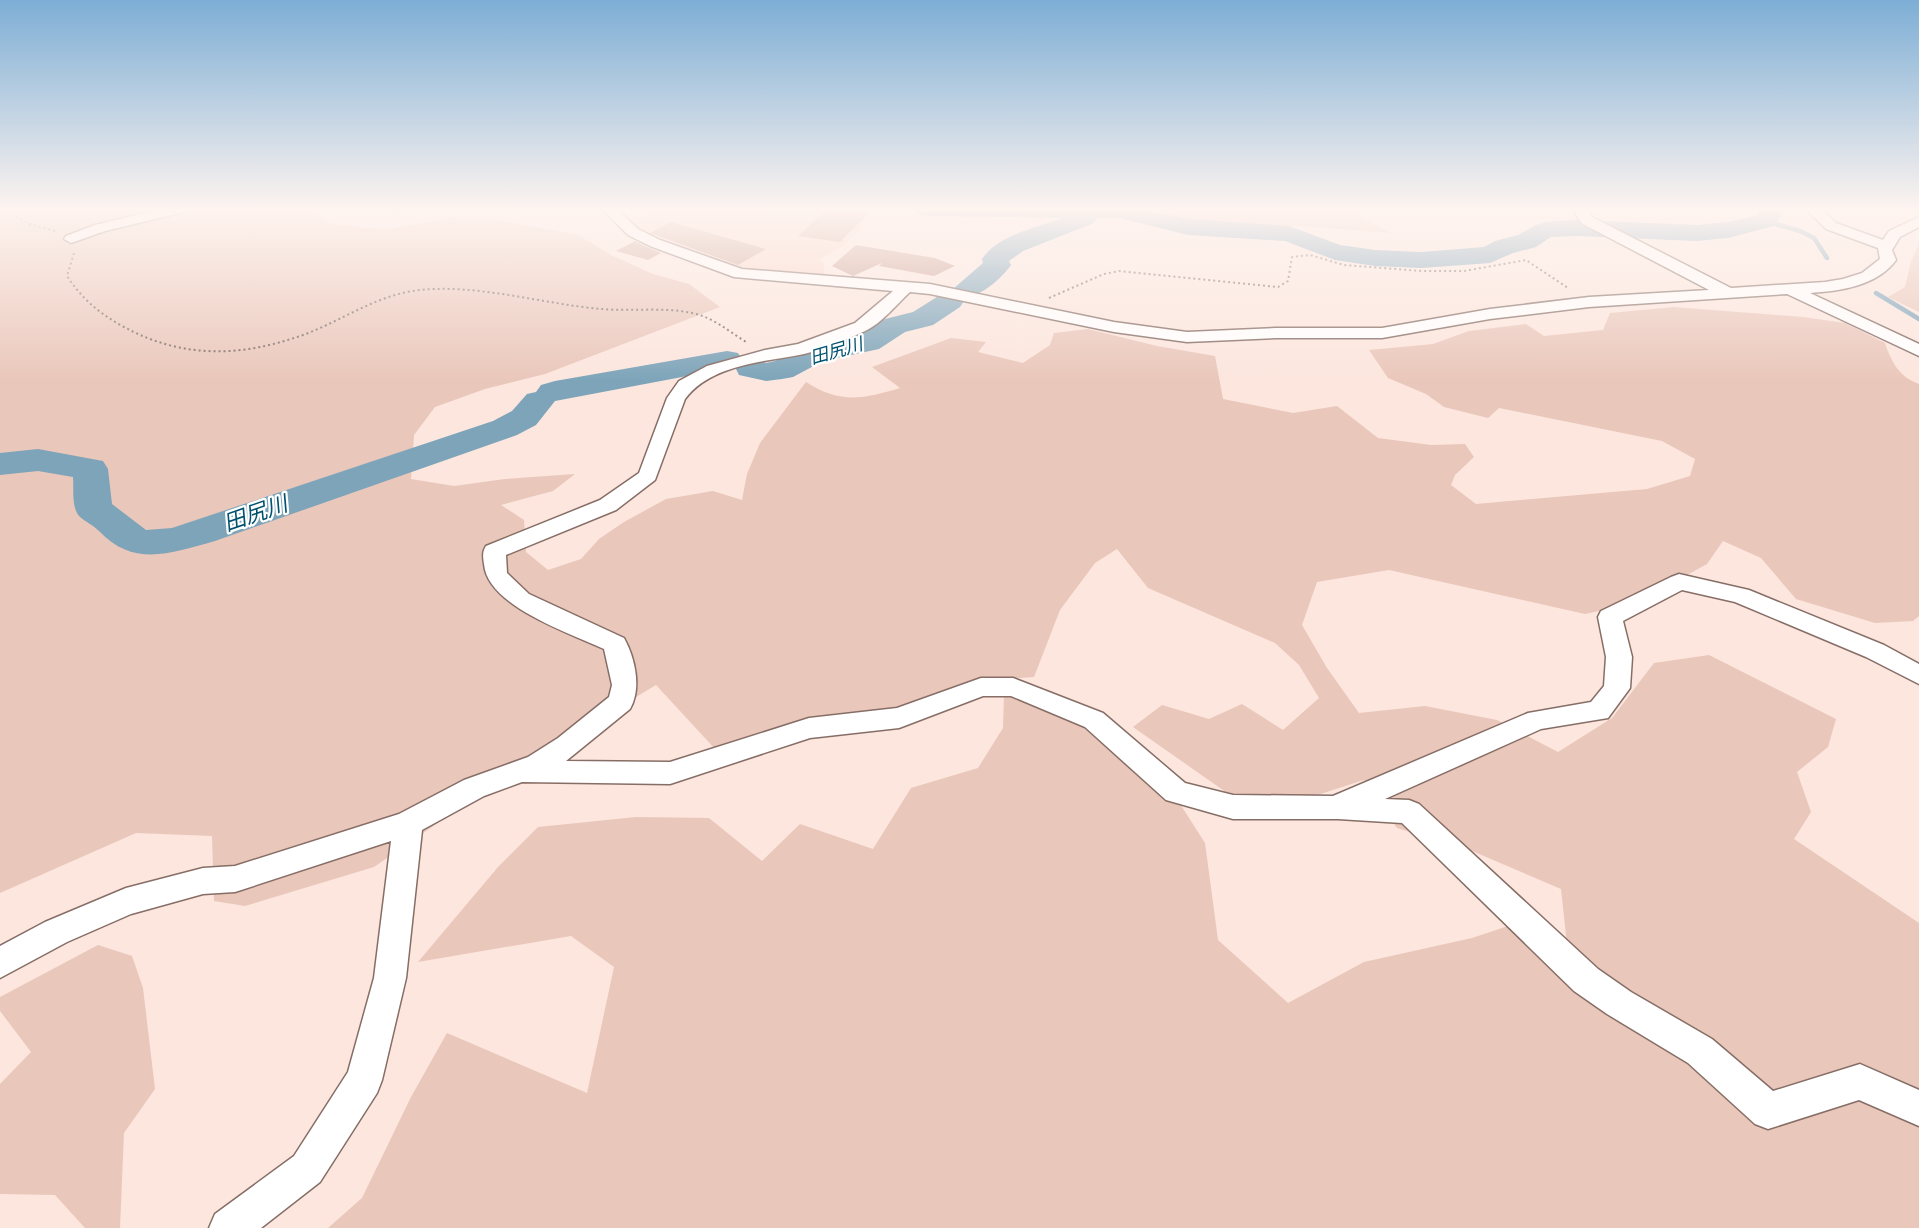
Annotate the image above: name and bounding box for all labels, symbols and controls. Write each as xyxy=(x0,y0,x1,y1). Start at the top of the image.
water label: 田尻川 xyxy=(807,331,867,368)
water label: 田尻川 xyxy=(220,488,292,535)

